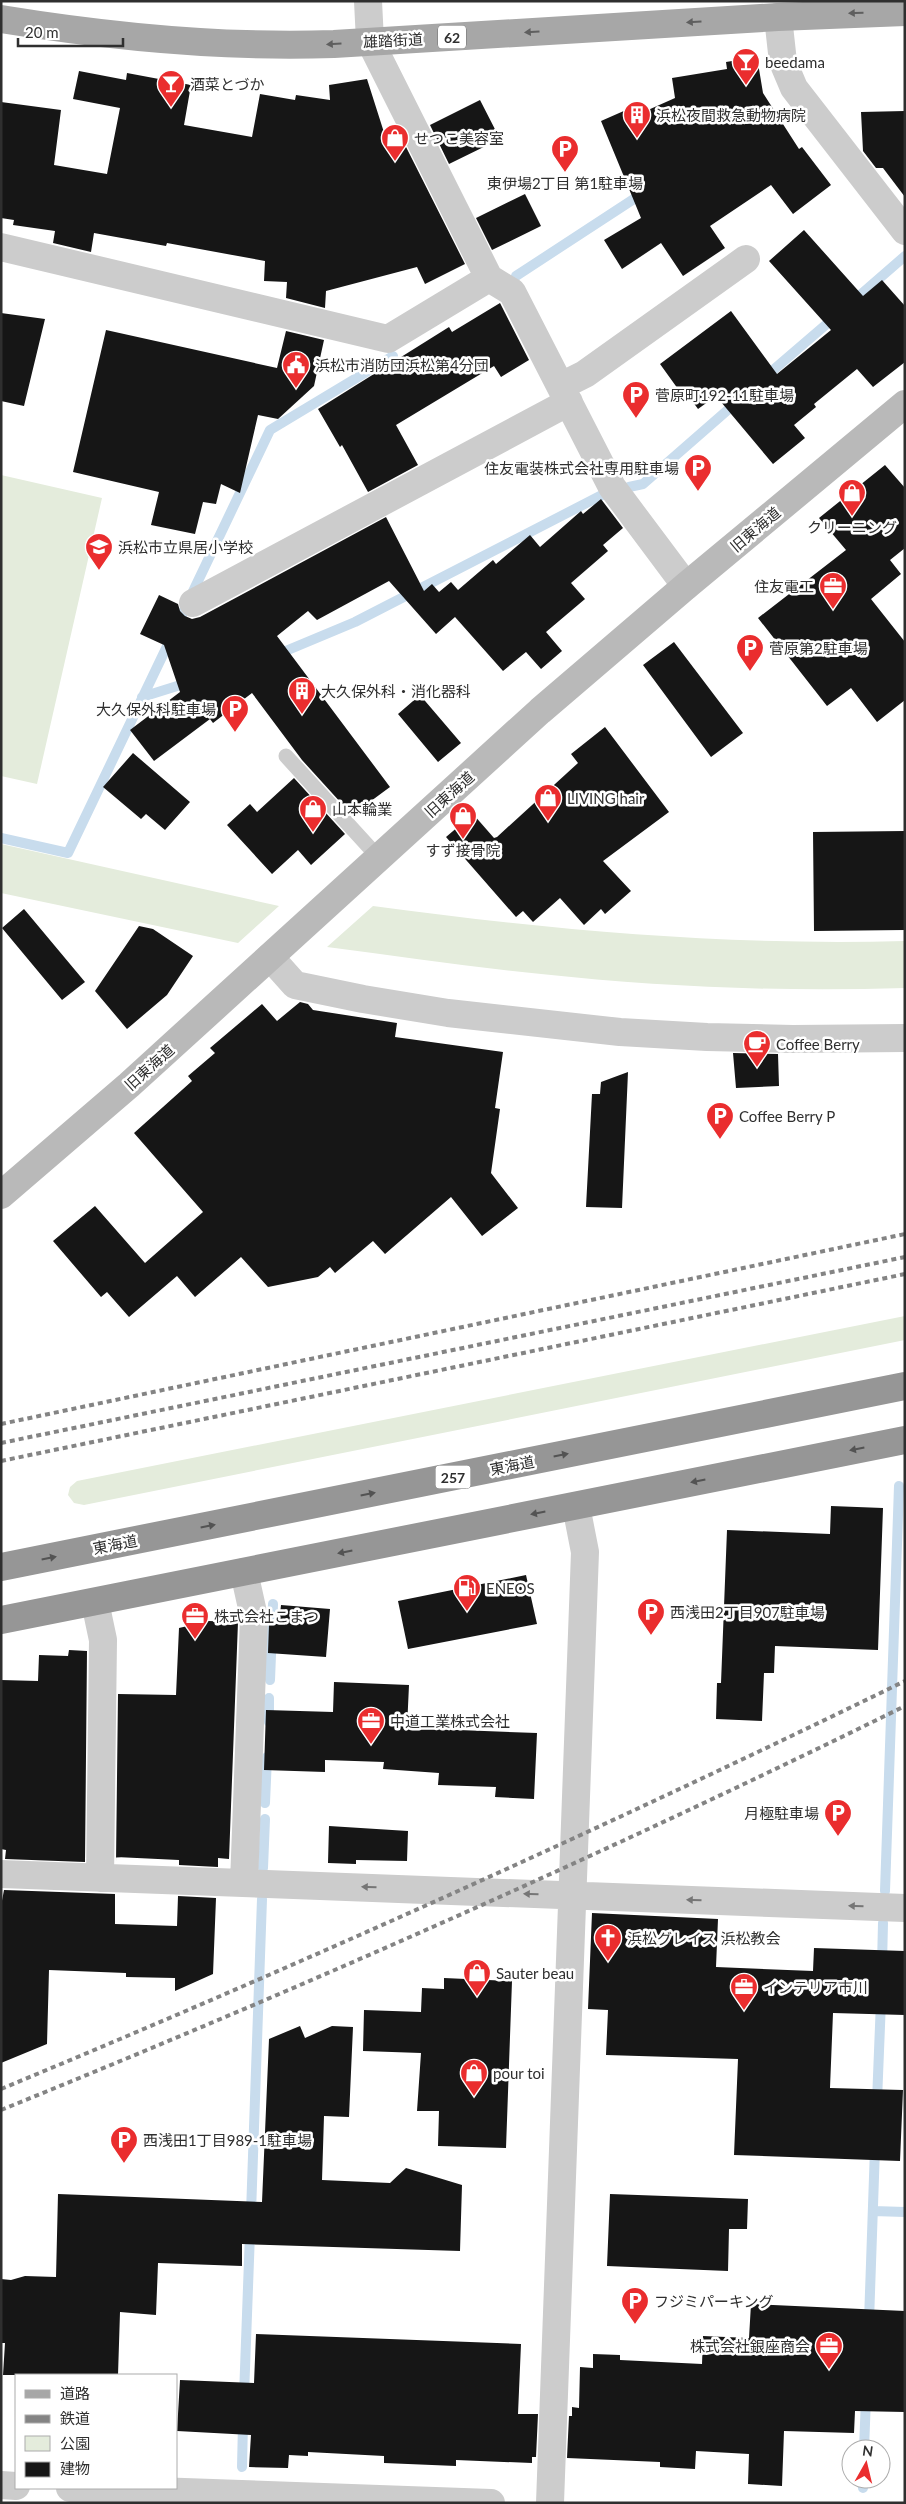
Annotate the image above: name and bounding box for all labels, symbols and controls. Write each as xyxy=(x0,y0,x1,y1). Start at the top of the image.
one-way arrow xyxy=(848,10,864,18)
scale bar xyxy=(18,15,122,47)
one-way arrow xyxy=(685,18,701,26)
text: 20 m xyxy=(25,23,59,41)
road number: 62 xyxy=(438,26,466,48)
one-way arrow xyxy=(523,28,539,36)
street label: 雄踏街道 xyxy=(363,29,423,51)
one-way arrow xyxy=(326,40,342,48)
bar icon: beedama xyxy=(731,47,761,86)
place label: beedama xyxy=(765,53,825,71)
bar icon: 酒菜とづか xyxy=(156,69,186,108)
place label: 酒菜とづか xyxy=(190,75,264,93)
building icon: 浜松夜間救急動物病院 xyxy=(622,100,652,139)
place label: 浜松夜間救急動物病院 xyxy=(656,106,806,124)
shop icon: せつこ美容室 xyxy=(380,123,410,162)
place label: せつこ美容室 xyxy=(414,129,504,147)
parking icon: 東伊場2丁目 第1駐車場 xyxy=(550,134,580,173)
place label: 東伊場2丁目 第1駐車場 xyxy=(487,174,643,192)
public building icon: 浜松市消防団浜松第4分団 xyxy=(281,350,311,389)
place label: 浜松市消防団浜松第4分団 xyxy=(315,356,489,374)
parking icon: 菅原町192-11駐車場 xyxy=(621,380,651,419)
place label: 菅原町192-11駐車場 xyxy=(655,386,794,404)
parking icon: 住友電装株式会社専用駐車場 xyxy=(683,453,713,492)
place label: 住友電装株式会社専用駐車場 xyxy=(484,459,679,477)
shop icon: クリーニング xyxy=(837,478,867,517)
street label: 旧東海道 xyxy=(726,503,784,555)
place label: クリーニング xyxy=(807,518,897,536)
school or university icon: 浜松市立県居小学校 xyxy=(84,532,114,571)
place label: 浜松市立県居小学校 xyxy=(118,538,253,556)
office icon: 住友電工 xyxy=(818,571,848,610)
place label: 住友電工 xyxy=(754,577,814,595)
parking icon: 菅原第2駐車場 xyxy=(735,633,765,672)
place label: 菅原第2駐車場 xyxy=(769,639,868,657)
building icon: 大久保外科・消化器科 xyxy=(287,676,317,715)
place label: 大久保外科・消化器科 xyxy=(321,682,471,700)
parking icon: 大久保外科駐車場 xyxy=(220,694,250,733)
place label: 大久保外科駐車場 xyxy=(96,700,216,718)
street label: 旧東海道 xyxy=(421,767,477,821)
shop icon: LIVING hair xyxy=(533,783,563,822)
place label: LIVING hair xyxy=(567,789,645,807)
shop icon: 山本輪業 xyxy=(298,794,328,833)
place label: 山本輪業 xyxy=(332,800,392,818)
shop icon: すず接骨院 xyxy=(448,801,478,840)
place label: すず接骨院 xyxy=(425,841,501,859)
cafe icon: Coffee Berry xyxy=(742,1029,772,1068)
place label: Coffee Berry xyxy=(776,1035,860,1053)
street label: 旧東海道 xyxy=(121,1040,177,1094)
parking icon: Coffee Berry P xyxy=(705,1101,735,1140)
place label: Coffee Berry P xyxy=(739,1107,835,1125)
one-way arrow xyxy=(849,1445,865,1453)
one-way arrow xyxy=(554,1451,569,1459)
street label: 東海道 xyxy=(488,1452,536,1478)
road number: 257 xyxy=(436,1465,470,1488)
one-way arrow xyxy=(690,1477,705,1485)
one-way arrow xyxy=(360,1489,376,1497)
one-way arrow xyxy=(531,1509,546,1517)
one-way arrow xyxy=(201,1521,217,1529)
street label: 東海道 xyxy=(91,1531,139,1557)
one-way arrow xyxy=(337,1548,352,1556)
one-way arrow xyxy=(41,1553,57,1561)
fuel station icon: ENEOS xyxy=(452,1573,482,1612)
place label: ENEOS xyxy=(486,1579,535,1597)
parking icon: 西浅田2丁目907駐車場 xyxy=(636,1597,666,1636)
office icon: 株式会社こまつ xyxy=(180,1601,210,1640)
place label: 西浅田2丁目907駐車場 xyxy=(670,1603,825,1621)
place label: 株式会社こまつ xyxy=(214,1607,319,1625)
office icon: 中道工業株式会社 xyxy=(356,1706,386,1745)
place label: 中道工業株式会社 xyxy=(390,1712,510,1730)
parking icon: 月極駐車場 xyxy=(823,1798,853,1837)
place label: 月極駐車場 xyxy=(744,1804,819,1822)
one-way arrow xyxy=(361,1883,377,1891)
one-way arrow xyxy=(523,1889,539,1897)
one-way arrow xyxy=(685,1895,701,1903)
one-way arrow xyxy=(848,1902,864,1910)
church icon: 浜松グレイス 浜松教会 xyxy=(593,1923,623,1962)
place label: 浜松グレイス 浜松教会 xyxy=(627,1929,780,1947)
shop icon: Sauter beau xyxy=(462,1958,492,1997)
place label: Sauter beau xyxy=(496,1964,574,1982)
office icon: インテリア市川 xyxy=(729,1972,759,2011)
place label: インテリア市川 xyxy=(763,1978,868,1996)
shop icon: pour toi xyxy=(459,2058,489,2097)
place label: pour toi xyxy=(493,2064,545,2082)
parking icon: 西浅田1丁目989-1駐車場 xyxy=(109,2125,139,2164)
place label: 西浅田1丁目989-1駐車場 xyxy=(143,2131,312,2149)
parking icon: フジミパーキング xyxy=(620,2286,650,2325)
place label: フジミパーキング xyxy=(654,2292,774,2310)
office icon: 株式会社銀座商会 xyxy=(814,2331,844,2370)
place label: 株式会社銀座商会 xyxy=(690,2337,810,2355)
legend xyxy=(15,2374,178,2489)
text: 道路 xyxy=(60,2384,90,2402)
text: 鉄道 xyxy=(60,2409,90,2427)
text: 公園 xyxy=(60,2434,90,2452)
north arrow xyxy=(841,2439,891,2489)
text: N xyxy=(861,2441,874,2460)
text: 建物 xyxy=(60,2459,90,2477)

